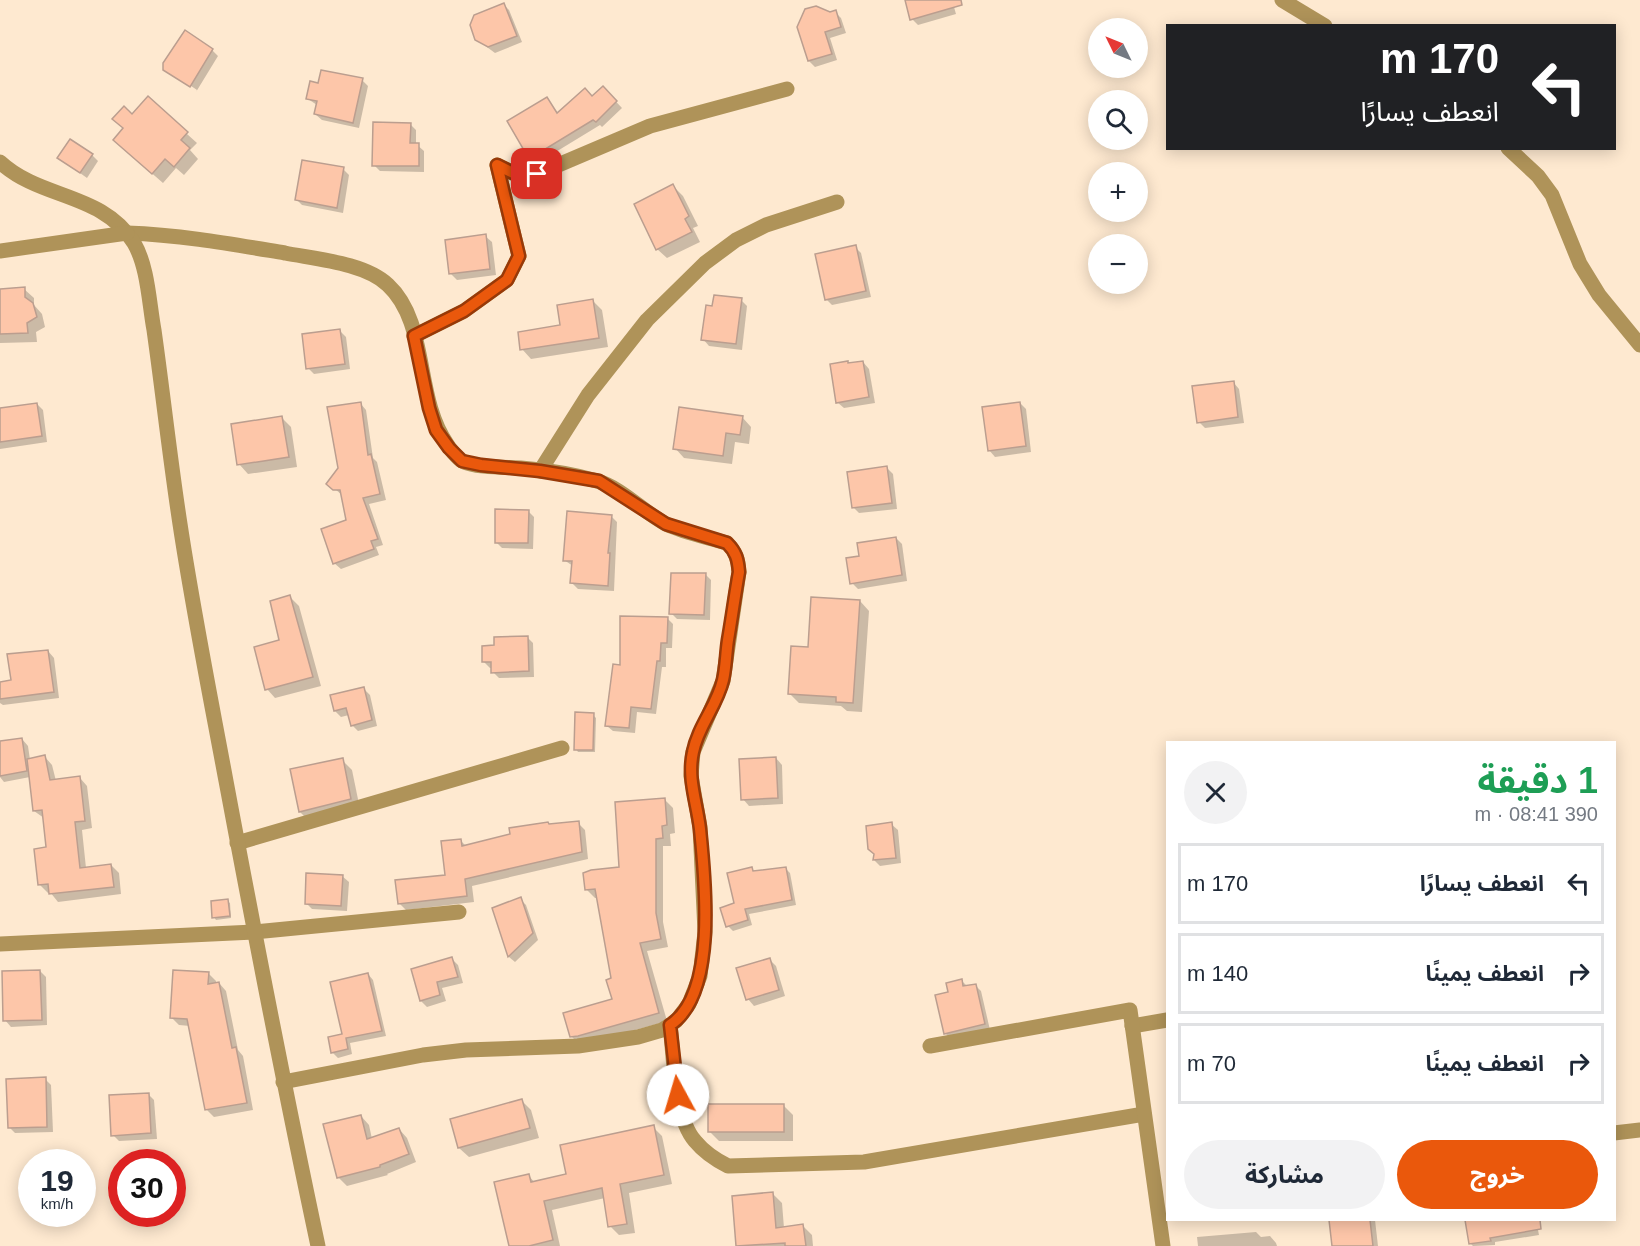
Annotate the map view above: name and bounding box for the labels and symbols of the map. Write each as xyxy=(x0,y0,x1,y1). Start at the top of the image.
north arrow xyxy=(1088,18,1148,78)
pin xyxy=(511,148,562,199)
position arrow xyxy=(646,1063,710,1127)
speed limit sign: 30 xyxy=(108,1149,186,1227)

